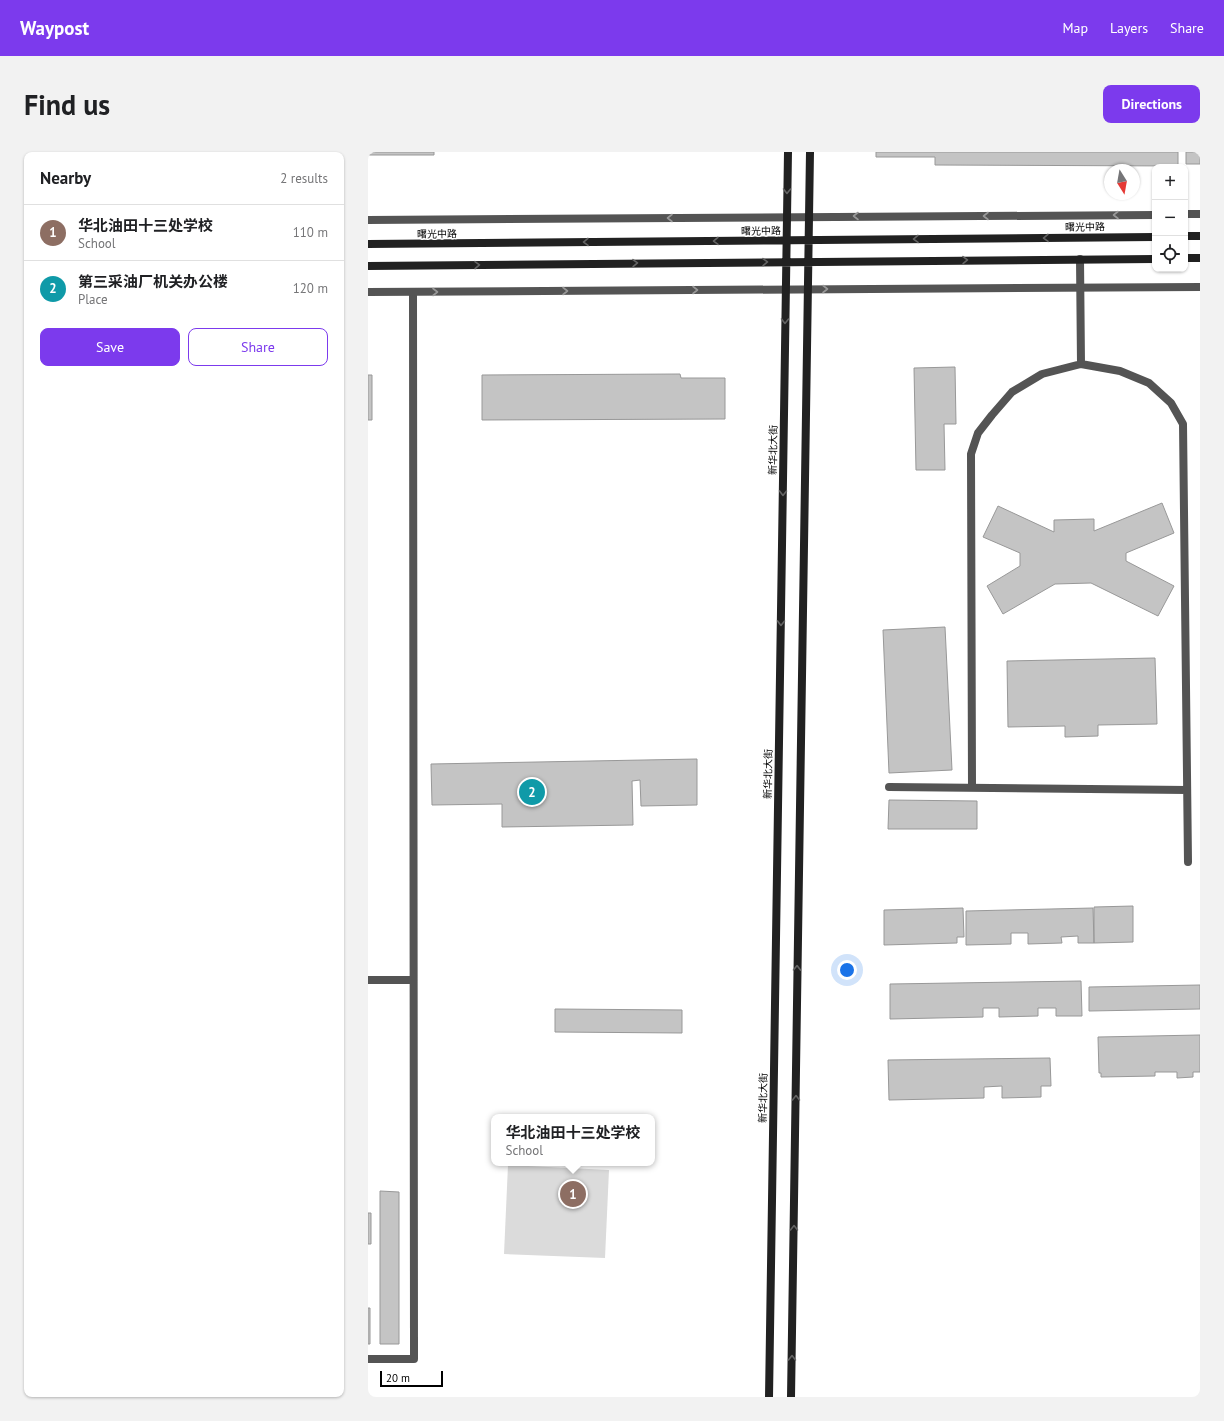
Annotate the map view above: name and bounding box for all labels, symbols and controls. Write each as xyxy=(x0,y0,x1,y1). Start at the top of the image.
text: Waypost xyxy=(20,16,89,40)
text: Map xyxy=(1062,19,1088,37)
text: Layers xyxy=(1110,19,1148,37)
text: Share xyxy=(1170,19,1204,37)
button: Directions xyxy=(1103,85,1200,123)
text: Find us xyxy=(24,86,110,123)
north arrow xyxy=(1104,164,1140,200)
map controls xyxy=(1152,164,1188,272)
button: + xyxy=(1152,164,1188,200)
text: Nearby xyxy=(40,167,91,189)
text: 2 results xyxy=(280,170,328,187)
one-way arrow xyxy=(783,188,791,194)
button: − xyxy=(1152,200,1188,236)
one-way arrow xyxy=(1113,211,1119,219)
one-way arrow xyxy=(853,212,859,221)
one-way arrow xyxy=(983,212,989,220)
one-way arrow xyxy=(667,214,673,222)
text: 华北油田十三处学校 xyxy=(78,216,213,235)
street label: 曙光中路 xyxy=(1065,220,1105,234)
text: 1 xyxy=(49,224,57,241)
text: 110 m xyxy=(293,224,328,241)
street label: 曙光中路 xyxy=(741,224,781,238)
street label: 曙光中路 xyxy=(417,227,457,241)
one-way arrow xyxy=(1043,234,1049,242)
text: School xyxy=(78,235,116,252)
one-way arrow xyxy=(913,235,919,243)
button: locate xyxy=(1152,236,1188,272)
one-way arrow xyxy=(713,237,719,245)
one-way arrow xyxy=(583,238,589,246)
one-way arrow xyxy=(962,256,968,264)
one-way arrow xyxy=(762,258,768,266)
one-way arrow xyxy=(632,259,638,268)
one-way arrow xyxy=(474,261,480,269)
text: 第三采油厂机关办公楼 xyxy=(78,272,228,291)
text: 2 xyxy=(49,280,57,297)
text: 120 m xyxy=(293,280,328,297)
one-way arrow xyxy=(822,285,828,293)
one-way arrow xyxy=(692,286,698,294)
one-way arrow xyxy=(562,287,568,295)
one-way arrow xyxy=(432,288,438,296)
text: Place xyxy=(78,291,108,308)
one-way arrow xyxy=(781,318,789,324)
button: Save xyxy=(40,328,180,366)
button: Share xyxy=(188,328,328,366)
street label: 新华北大街 xyxy=(766,425,780,475)
one-way arrow xyxy=(778,490,787,496)
one-way arrow xyxy=(777,620,785,626)
street label: 新华北大街 xyxy=(761,749,775,799)
pin: 2 xyxy=(519,777,545,807)
your location xyxy=(837,960,857,980)
one-way arrow xyxy=(793,965,802,971)
street label: 新华北大街 xyxy=(756,1073,770,1123)
one-way arrow xyxy=(791,1095,800,1101)
popup xyxy=(491,1114,655,1166)
text: 华北油田十三处学校 xyxy=(505,1123,641,1142)
text: School xyxy=(505,1142,543,1159)
pin: 1 xyxy=(560,1179,586,1209)
one-way arrow xyxy=(790,1225,798,1231)
one-way arrow xyxy=(788,1355,796,1361)
scale bar xyxy=(380,1369,443,1388)
text: 20 m xyxy=(386,1371,410,1385)

